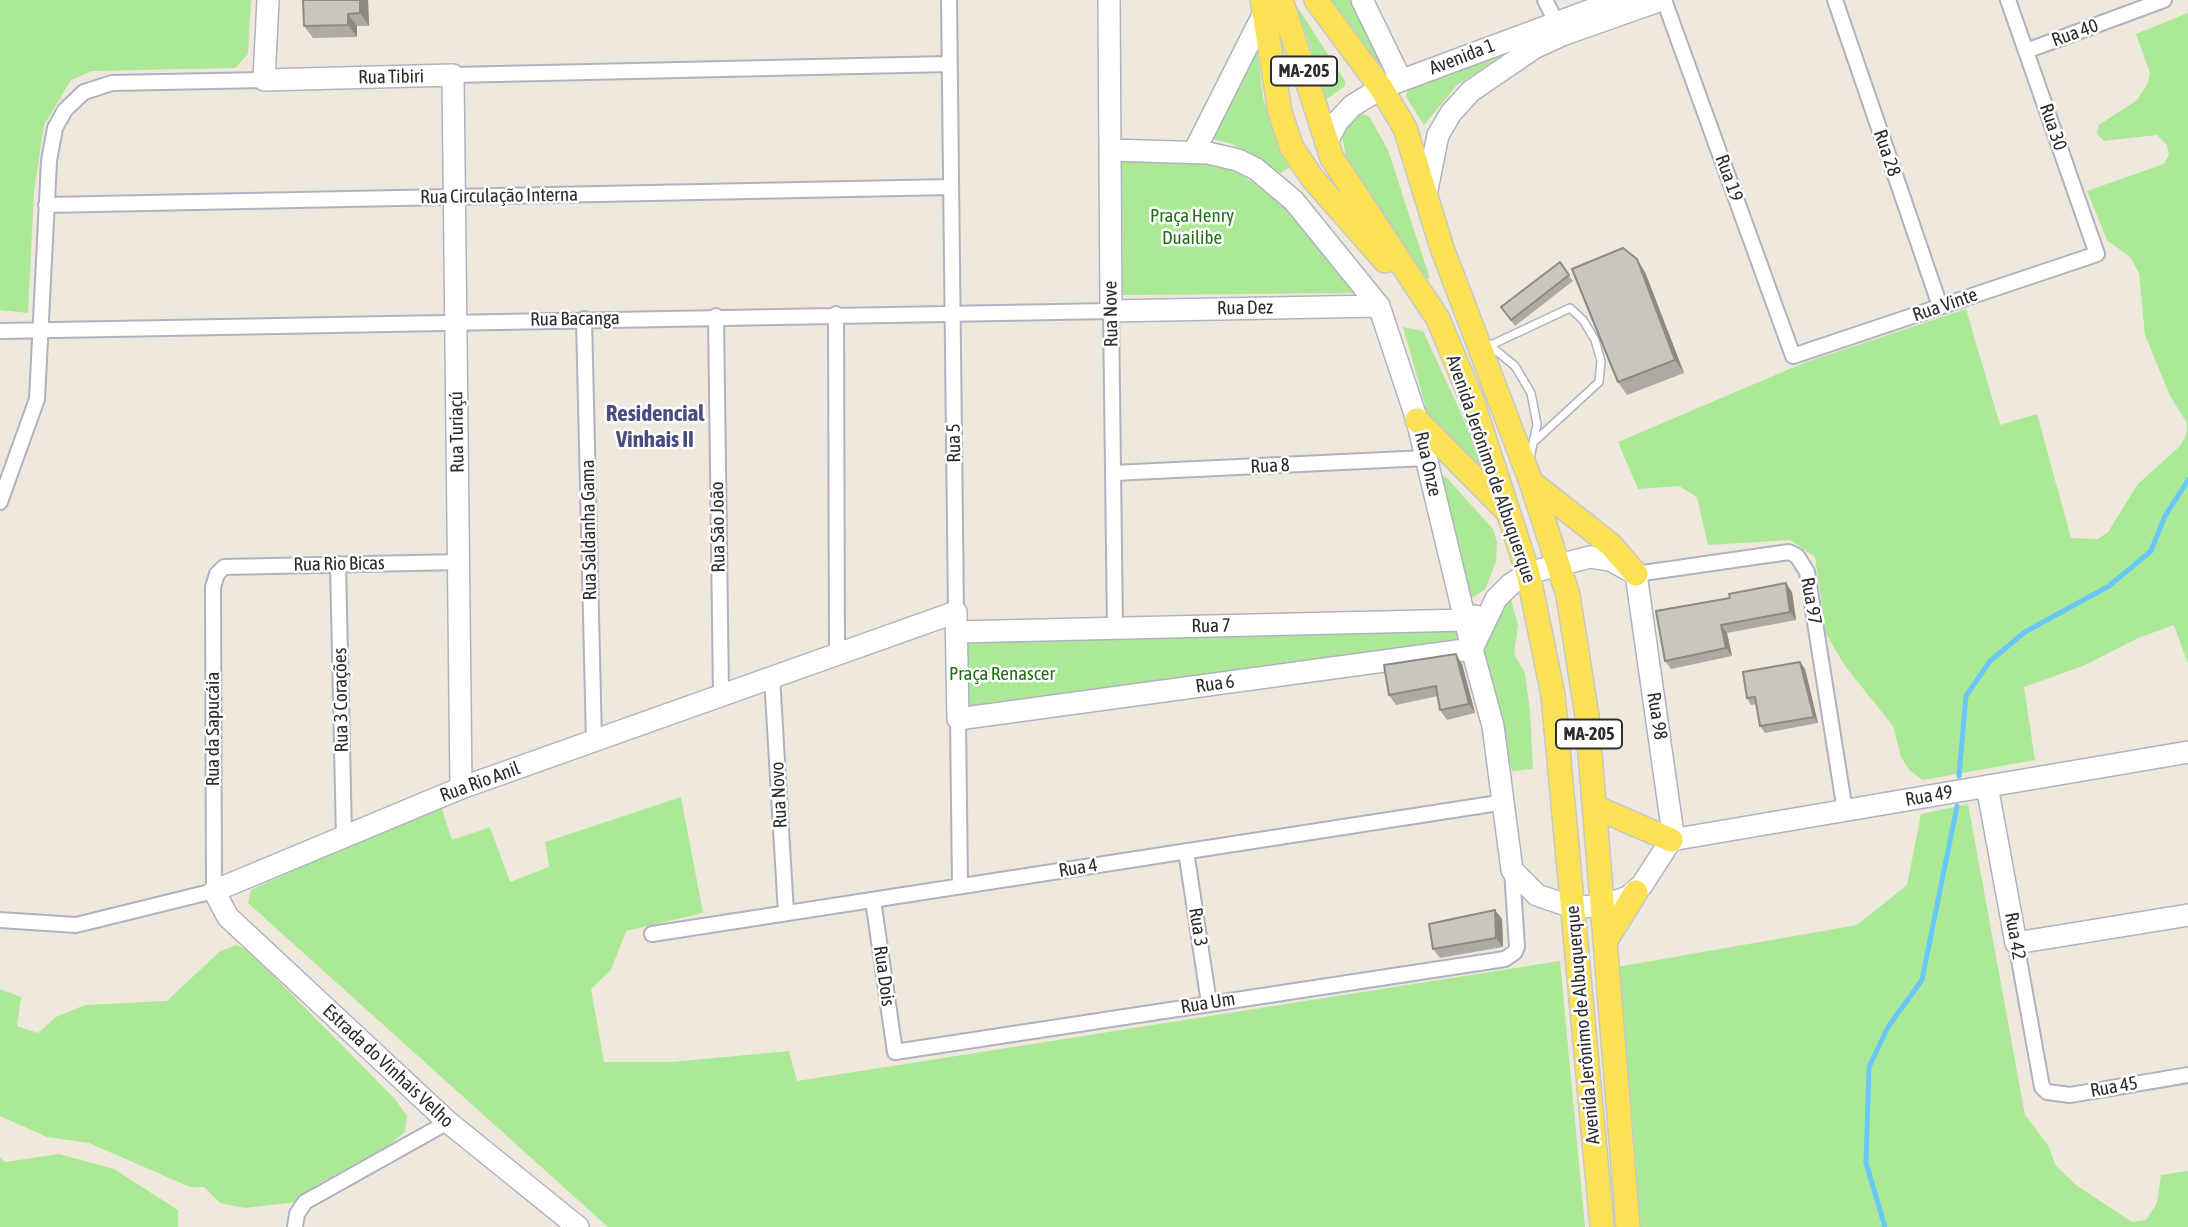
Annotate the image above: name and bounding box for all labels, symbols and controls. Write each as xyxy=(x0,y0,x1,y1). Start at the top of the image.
street label: Rua 40 xyxy=(2049,14,2101,52)
street label: Avenida 1 xyxy=(1426,34,1498,80)
road number: MA-205 xyxy=(1271,56,1337,86)
street label: Rua Tibiri xyxy=(358,65,424,89)
street label: Rua 30 xyxy=(2034,101,2072,153)
street label: Rua 28 xyxy=(1868,127,1906,179)
street label: Rua 19 xyxy=(1710,152,1748,204)
street label: Rua Circulação Interna xyxy=(420,183,578,209)
park label: Praça Henry Duailibe xyxy=(1150,205,1234,249)
street label: Rua Nove xyxy=(1099,281,1123,347)
street label: Rua Vinte xyxy=(1910,283,1980,327)
street label: Rua Dez xyxy=(1217,296,1273,320)
street label: Rua Bacanga xyxy=(530,307,620,331)
street label: Avenida Jerônimo de Albuquerque xyxy=(1441,352,1541,586)
street label: Rua Turiaçú xyxy=(445,391,469,473)
district label: Residencial Vinhais II xyxy=(606,400,704,454)
street label: Rua 5 xyxy=(942,423,966,463)
street label: Rua Onze xyxy=(1410,429,1446,499)
street label: Rua 8 xyxy=(1250,454,1290,478)
street label: Rua Saldanha Gama xyxy=(576,459,602,601)
street label: Rua São João xyxy=(706,481,730,573)
street label: Rua Rio Bicas xyxy=(293,552,385,576)
street label: Rua 97 xyxy=(1796,575,1826,627)
street label: Rua 7 xyxy=(1191,614,1231,638)
street label: Rua 3 Corações xyxy=(329,648,353,752)
park label: Praça Renascer xyxy=(949,663,1055,685)
street label: Rua 6 xyxy=(1194,670,1236,698)
street label: Rua da Sapucáia xyxy=(202,672,224,786)
street label: Rua 98 xyxy=(1642,691,1672,741)
road number: MA-205 xyxy=(1556,720,1622,748)
street label: Rua Rio Anil xyxy=(437,757,523,807)
street label: Rua Novo xyxy=(766,761,792,829)
street label: Rua 49 xyxy=(1903,781,1955,811)
street label: Rua 4 xyxy=(1057,854,1099,882)
street label: Avenida Jerônimo de Albuquerque xyxy=(1561,905,1605,1145)
street label: Rua 3 xyxy=(1184,906,1212,948)
street label: Rua 42 xyxy=(2000,910,2030,962)
street label: Rua Dois xyxy=(868,944,900,1008)
street label: Rua Um xyxy=(1179,987,1237,1019)
street label: Estrada do Vinhais Velho xyxy=(318,1000,458,1132)
street label: Rua 45 xyxy=(2088,1072,2140,1102)

